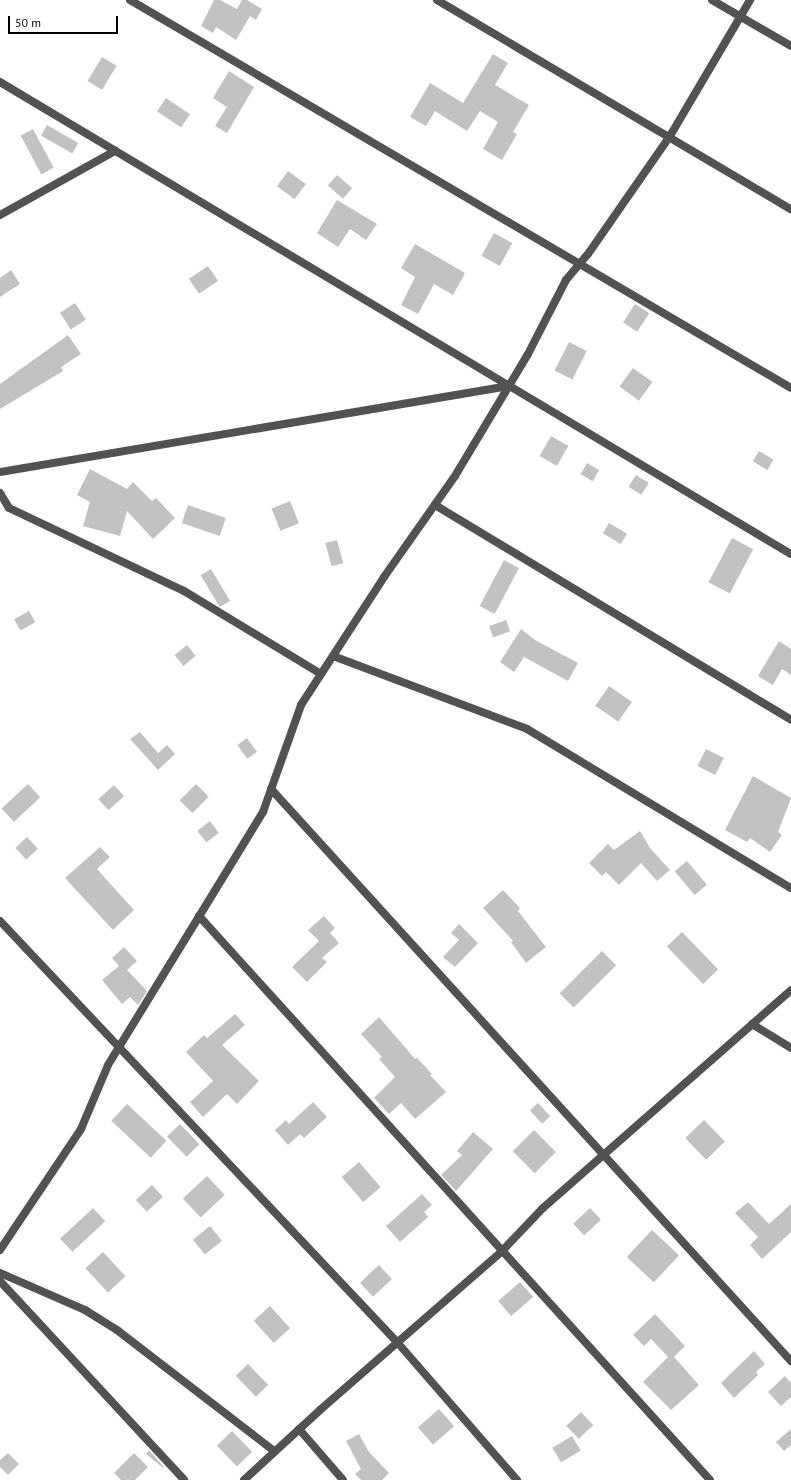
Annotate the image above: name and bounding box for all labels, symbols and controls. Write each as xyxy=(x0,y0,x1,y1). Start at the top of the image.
scale bar xyxy=(10,8,120,34)
text: 50 m xyxy=(15,15,41,30)

